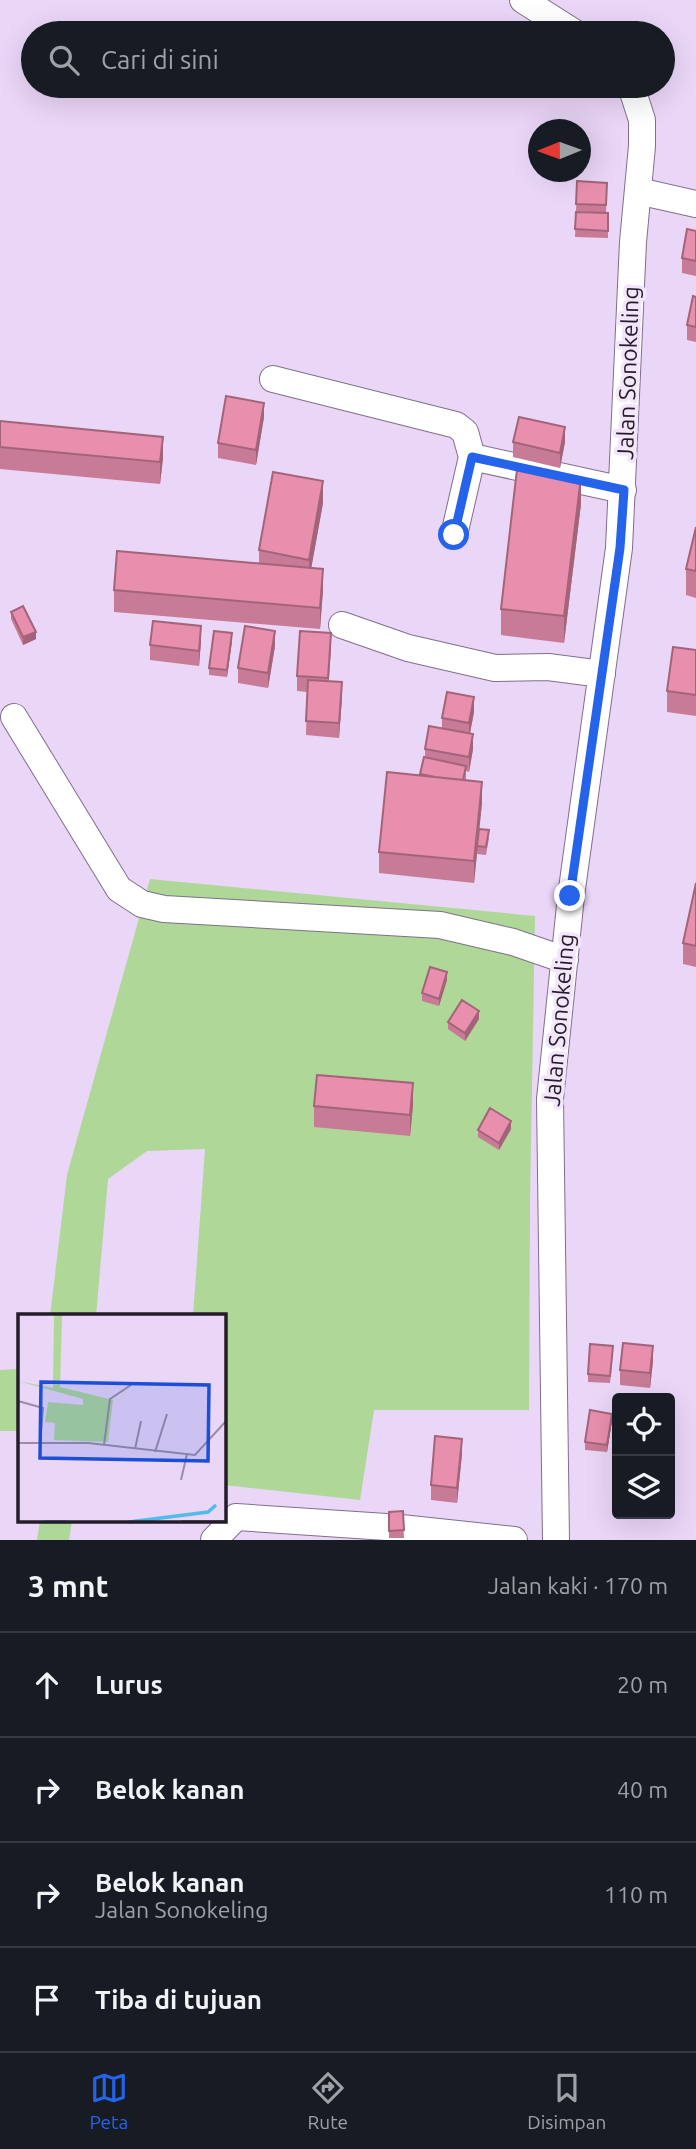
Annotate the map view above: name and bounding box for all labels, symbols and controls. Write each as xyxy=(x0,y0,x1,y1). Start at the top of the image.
search box xyxy=(21,21,675,98)
icon: search xyxy=(45,41,83,79)
text: Cari di sini xyxy=(101,45,219,74)
north arrow xyxy=(528,119,591,182)
street label: Jalan Sonokeling xyxy=(612,286,643,460)
route start xyxy=(438,519,469,550)
route end xyxy=(554,880,585,911)
street label: Jalan Sonokeling xyxy=(538,932,579,1107)
inset map xyxy=(18,1314,226,1522)
map controls xyxy=(612,1393,675,1519)
button: locate xyxy=(612,1393,675,1456)
button: layers xyxy=(612,1456,675,1519)
text: 3 mnt xyxy=(28,1569,108,1603)
text: Jalan kaki · 170 m xyxy=(488,1573,668,1598)
icon: ahead xyxy=(28,1666,66,1704)
text: Lurus xyxy=(95,1670,163,1699)
text: 20 m xyxy=(617,1672,668,1697)
icon: right xyxy=(28,1771,66,1809)
text: Belok kanan xyxy=(95,1775,245,1804)
text: 40 m xyxy=(617,1777,668,1802)
text: Belok kanan xyxy=(95,1868,245,1897)
icon: right xyxy=(28,1876,66,1914)
text: 110 m xyxy=(604,1882,668,1907)
text: Jalan Sonokeling xyxy=(95,1897,268,1922)
icon: arrive xyxy=(28,1981,66,2019)
text: Tiba di tujuan xyxy=(95,1985,262,2014)
tab: Peta xyxy=(90,2069,128,2133)
tab: Rute xyxy=(308,2069,348,2133)
tab: Disimpan xyxy=(527,2069,606,2133)

